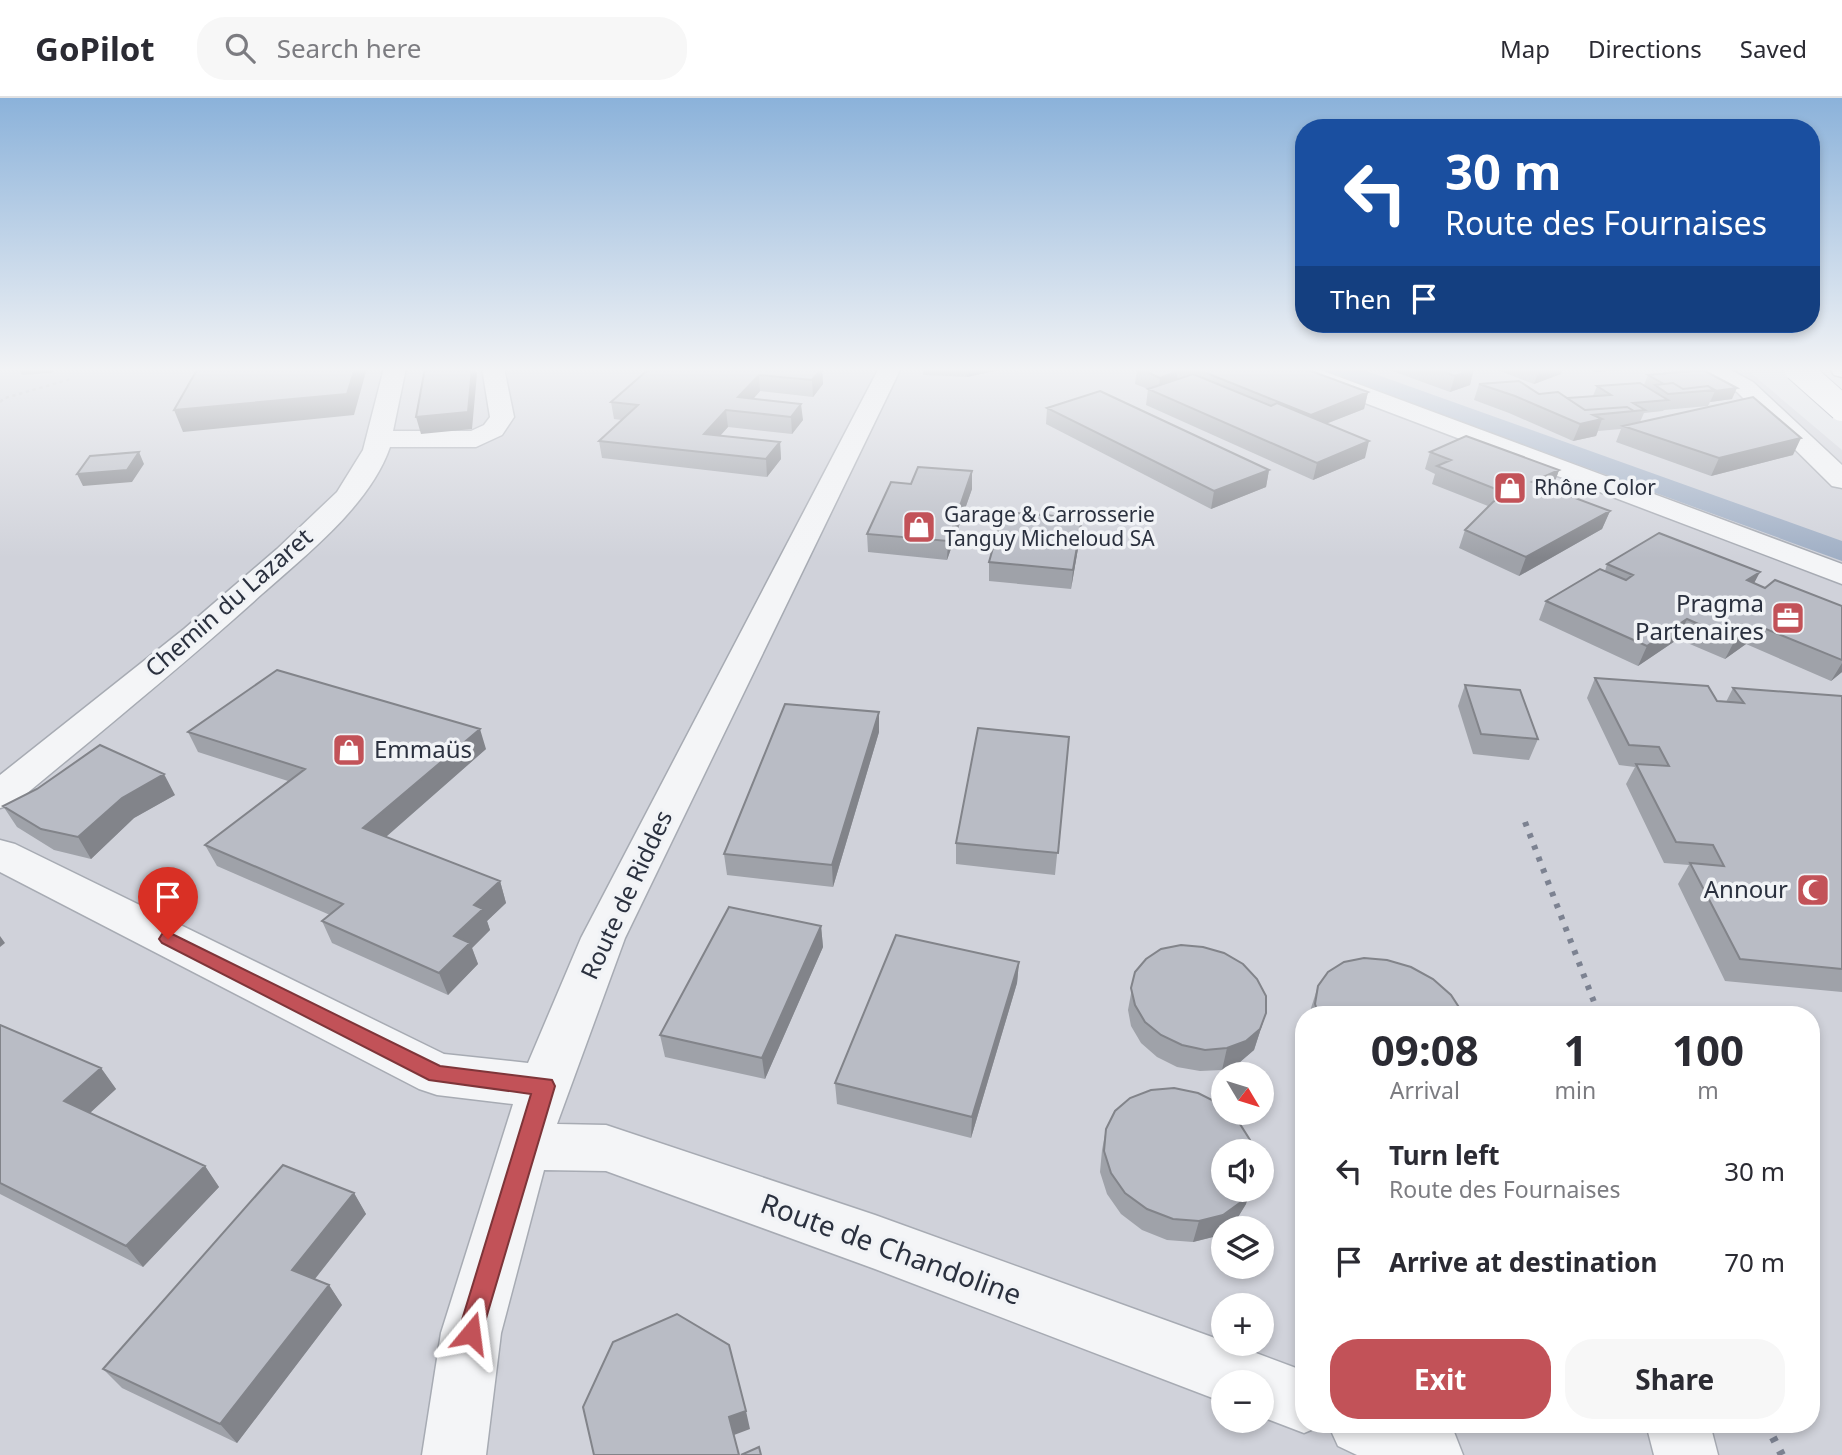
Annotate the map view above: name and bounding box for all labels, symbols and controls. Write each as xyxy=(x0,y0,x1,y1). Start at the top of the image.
search box xyxy=(197,17,687,80)
text: GoPilot xyxy=(35,26,155,71)
icon: search xyxy=(221,29,259,67)
text: Search here xyxy=(277,30,421,66)
text: Map xyxy=(1500,32,1550,65)
text: Directions xyxy=(1588,32,1702,65)
text: Saved xyxy=(1740,32,1807,65)
text: 30 m xyxy=(1445,138,1562,204)
icon: left xyxy=(1330,147,1421,238)
text: Route des Fournaises xyxy=(1445,201,1767,244)
icon: arrive xyxy=(1405,280,1443,318)
text: Then xyxy=(1330,281,1391,317)
shop icon: Rhône Color xyxy=(1491,469,1529,507)
place label: Rhône Color xyxy=(1534,473,1656,501)
place label: Garage & Carrosserie Tanguy Micheloud SA xyxy=(944,500,1155,552)
shop icon: Garage & Carrosserie Tanguy Micheloud SA xyxy=(900,508,938,546)
street label: Chemin du Lazaret xyxy=(137,520,319,684)
place label: Pragma Partenaires xyxy=(1635,586,1764,647)
office icon: Pragma Partenaires xyxy=(1769,599,1807,637)
shop icon: Emmaüs xyxy=(330,731,368,769)
place label: Emmaüs xyxy=(374,732,472,765)
street label: Route de Riddes xyxy=(572,804,679,984)
pin xyxy=(138,867,198,939)
mosque icon: Annour xyxy=(1794,871,1832,909)
place label: Annour xyxy=(1704,872,1788,905)
icon: arrive xyxy=(149,878,187,916)
text: 09:08 xyxy=(1371,1021,1479,1078)
text: 1 xyxy=(1563,1021,1587,1078)
text: 100 xyxy=(1672,1021,1744,1078)
north arrow xyxy=(1211,1062,1274,1125)
map controls xyxy=(1211,1062,1274,1433)
text: Arrival xyxy=(1390,1074,1460,1106)
text: min xyxy=(1555,1074,1596,1106)
text: m xyxy=(1697,1074,1719,1106)
text: Turn left xyxy=(1389,1137,1500,1173)
button: sound xyxy=(1211,1139,1274,1202)
icon: left xyxy=(1330,1152,1368,1190)
text: 30 m xyxy=(1724,1153,1785,1189)
text: Route des Fournaises xyxy=(1389,1173,1620,1205)
street label: Route de Chandoline xyxy=(756,1183,1027,1313)
button: layers xyxy=(1211,1216,1274,1279)
icon: arrive xyxy=(1330,1243,1368,1281)
text: Arrive at destination xyxy=(1389,1244,1658,1280)
text: 70 m xyxy=(1724,1244,1785,1280)
button: + xyxy=(1211,1293,1274,1356)
position arrow xyxy=(434,1296,508,1370)
button: Exit xyxy=(1330,1339,1551,1419)
button: Share xyxy=(1565,1339,1785,1419)
button: − xyxy=(1211,1370,1274,1433)

